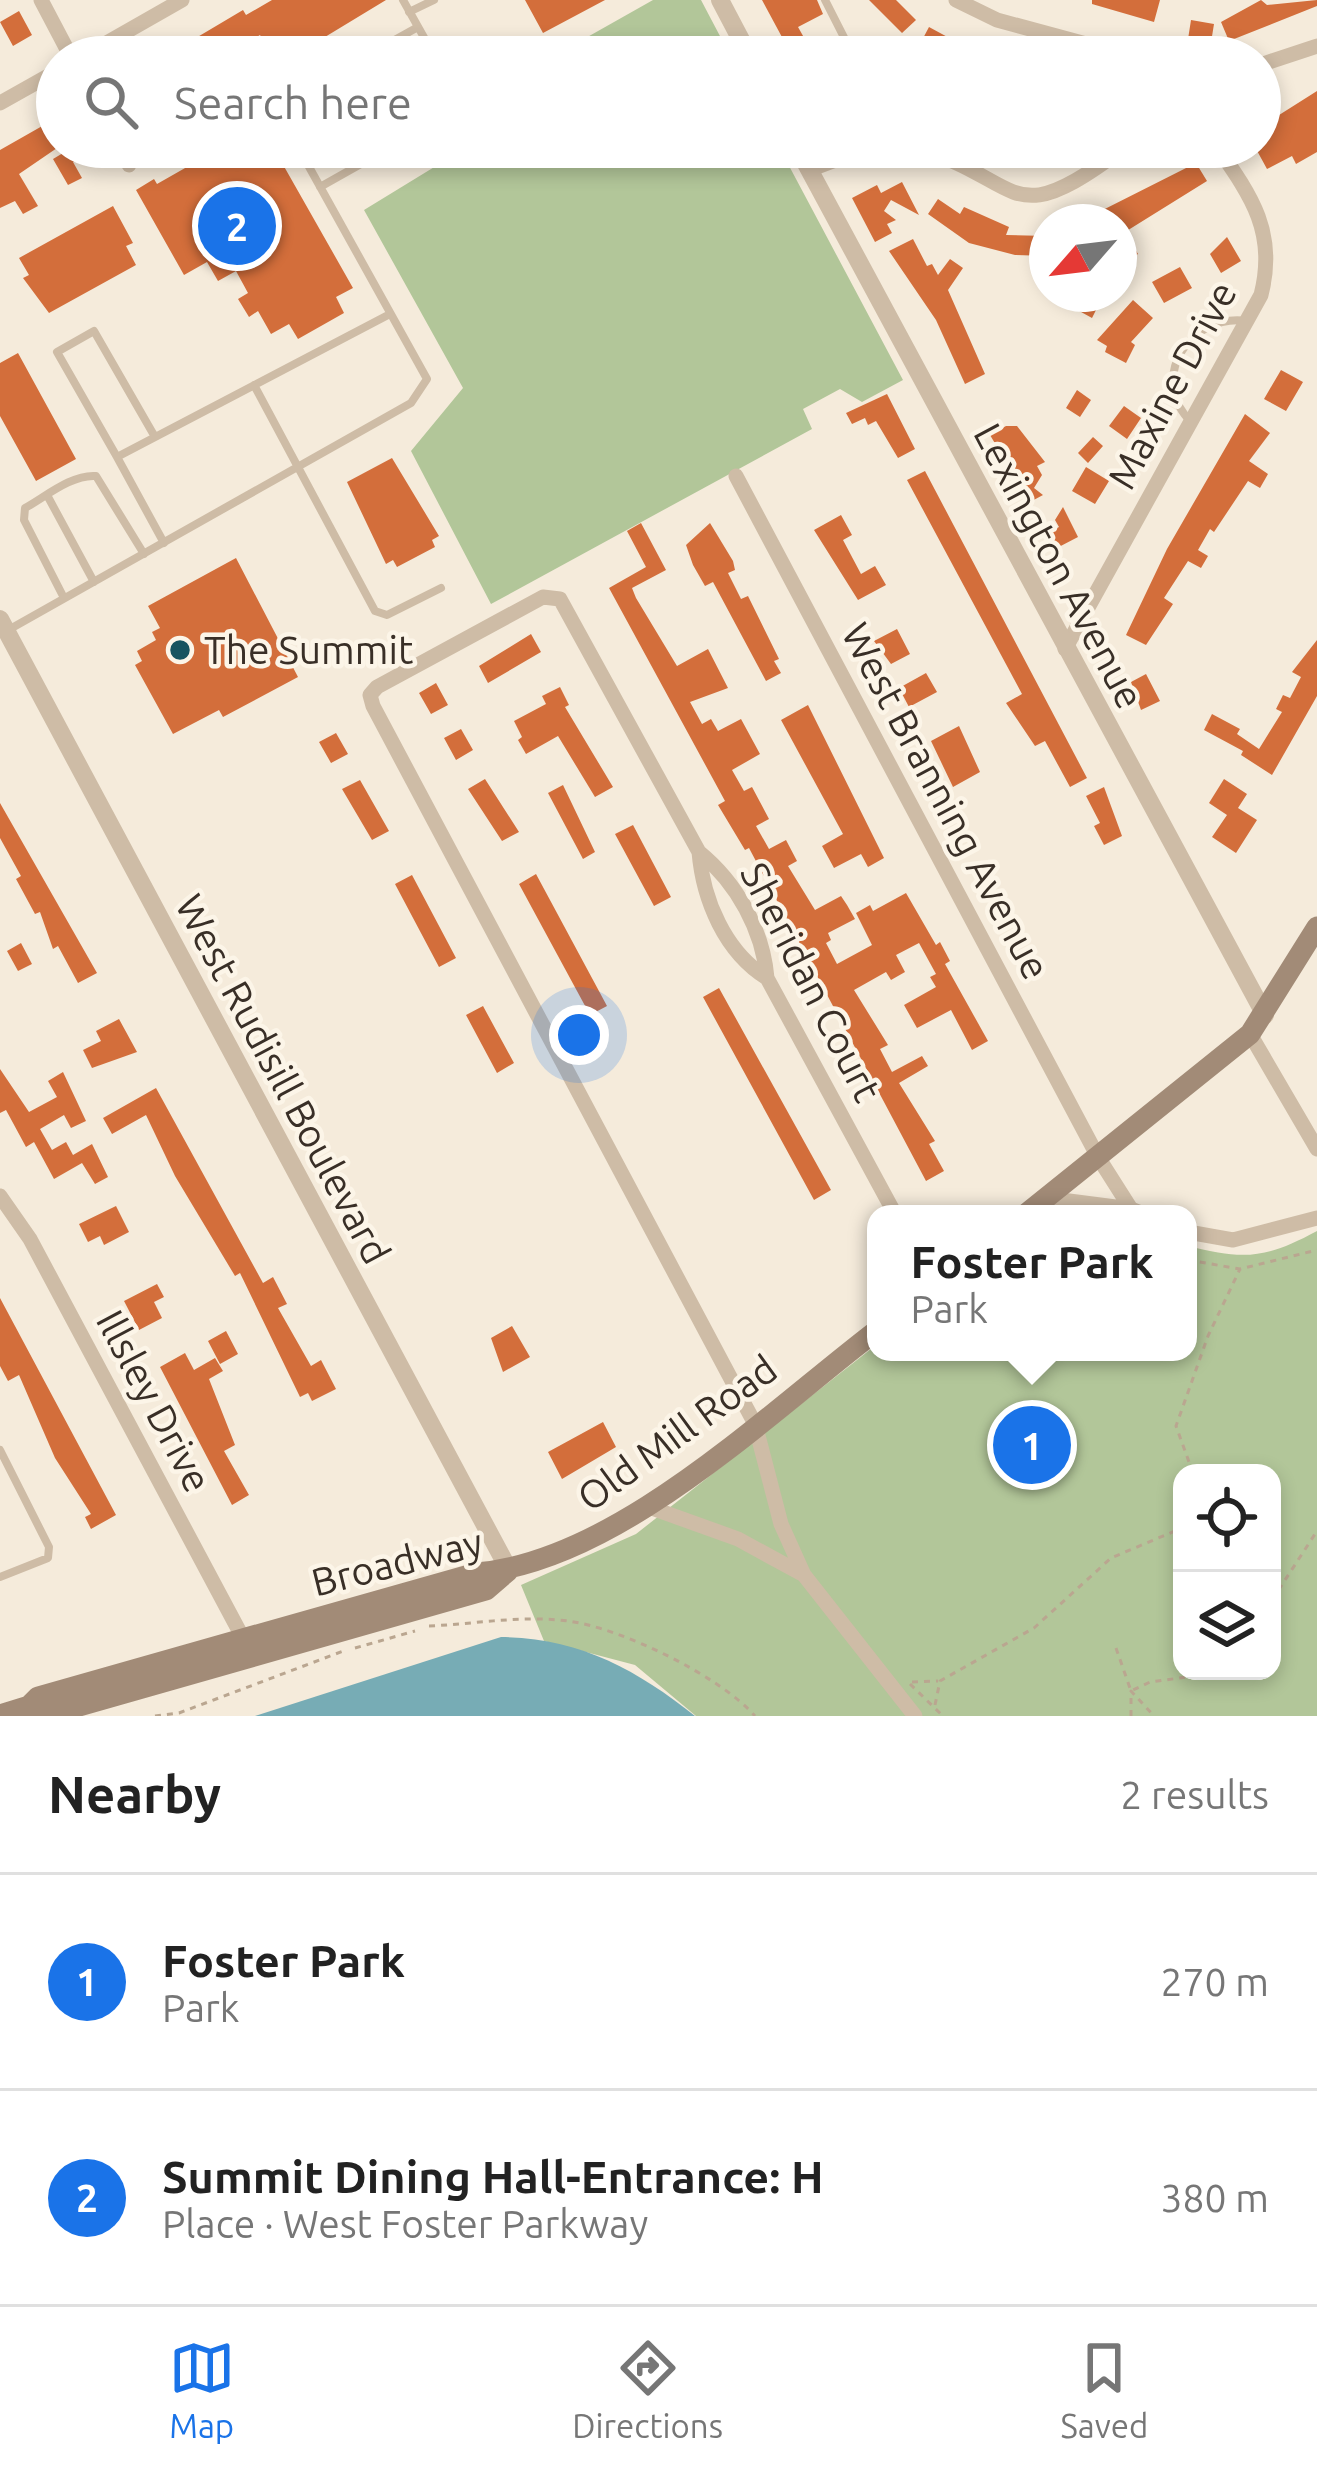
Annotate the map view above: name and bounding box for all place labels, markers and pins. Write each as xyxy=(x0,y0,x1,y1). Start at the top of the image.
pin: 2 xyxy=(198,181,276,271)
place label: The Summit xyxy=(204,628,413,671)
marker: The Summit xyxy=(167,637,193,663)
pin: 1 xyxy=(993,1400,1071,1490)

